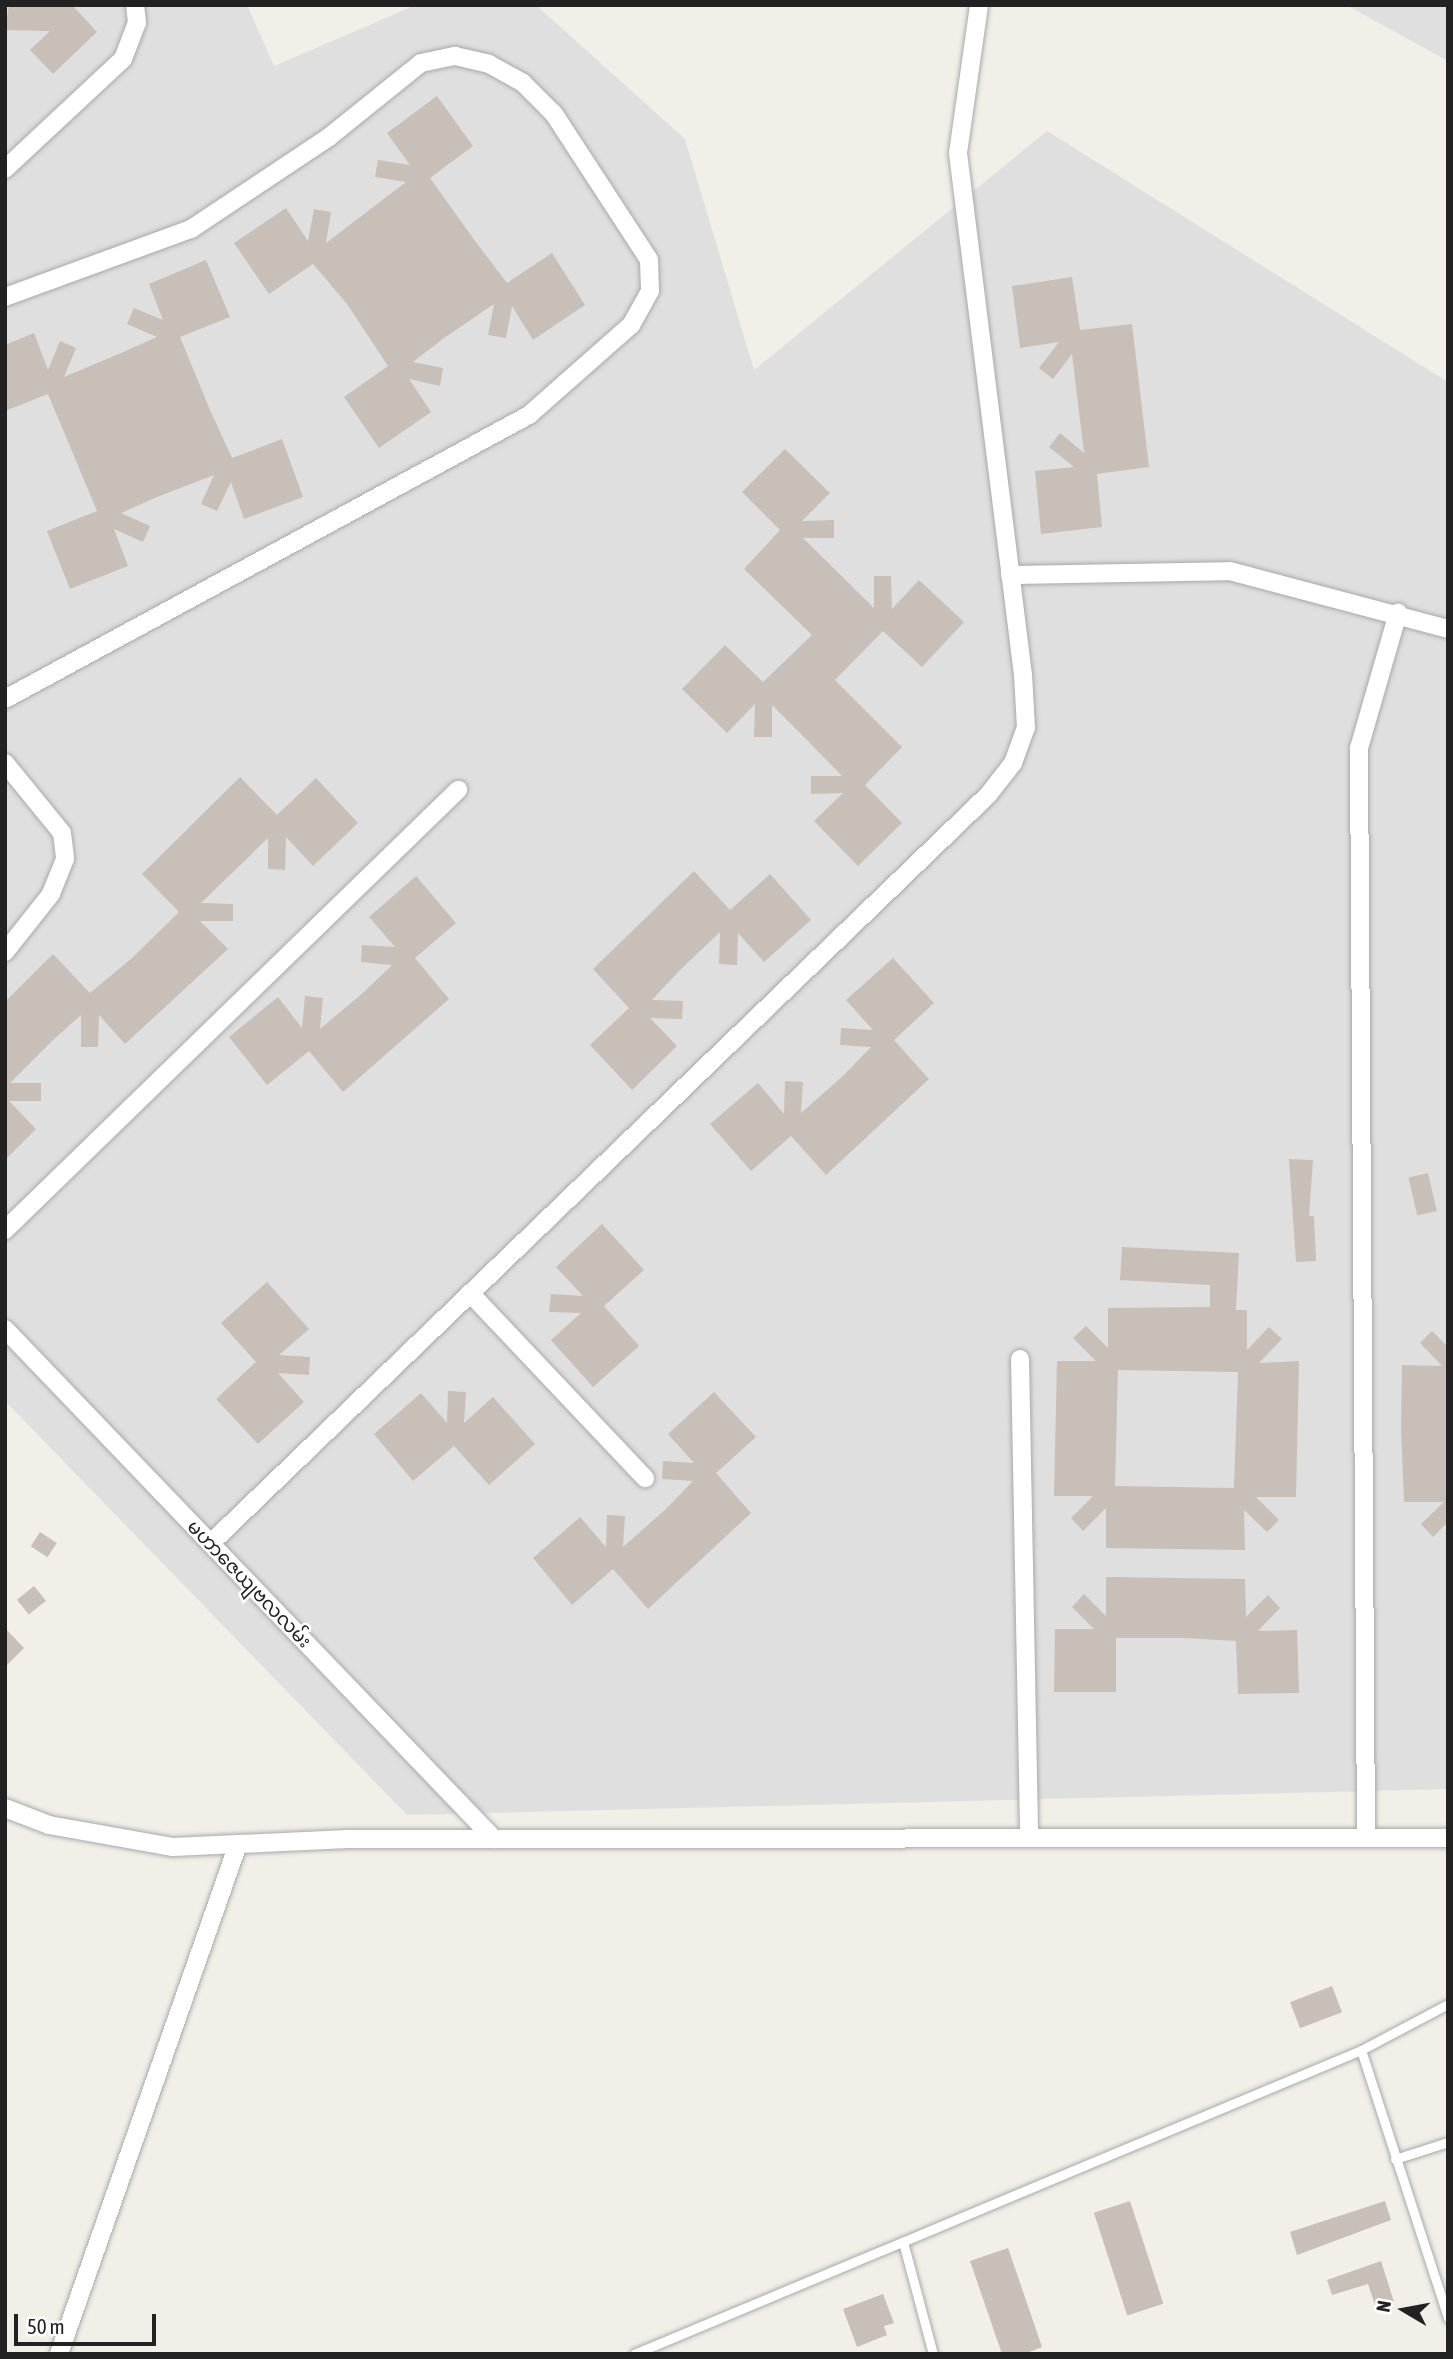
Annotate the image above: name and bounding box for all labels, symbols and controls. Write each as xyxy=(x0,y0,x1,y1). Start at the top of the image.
street label: မဟာဇေယျဗလလမ်း xyxy=(182,1515,316,1653)
north arrow xyxy=(1369,2275,1439,2345)
text: N xyxy=(1372,2299,1395,2314)
scale bar xyxy=(18,2300,159,2344)
text: 50 m xyxy=(27,2314,65,2338)

